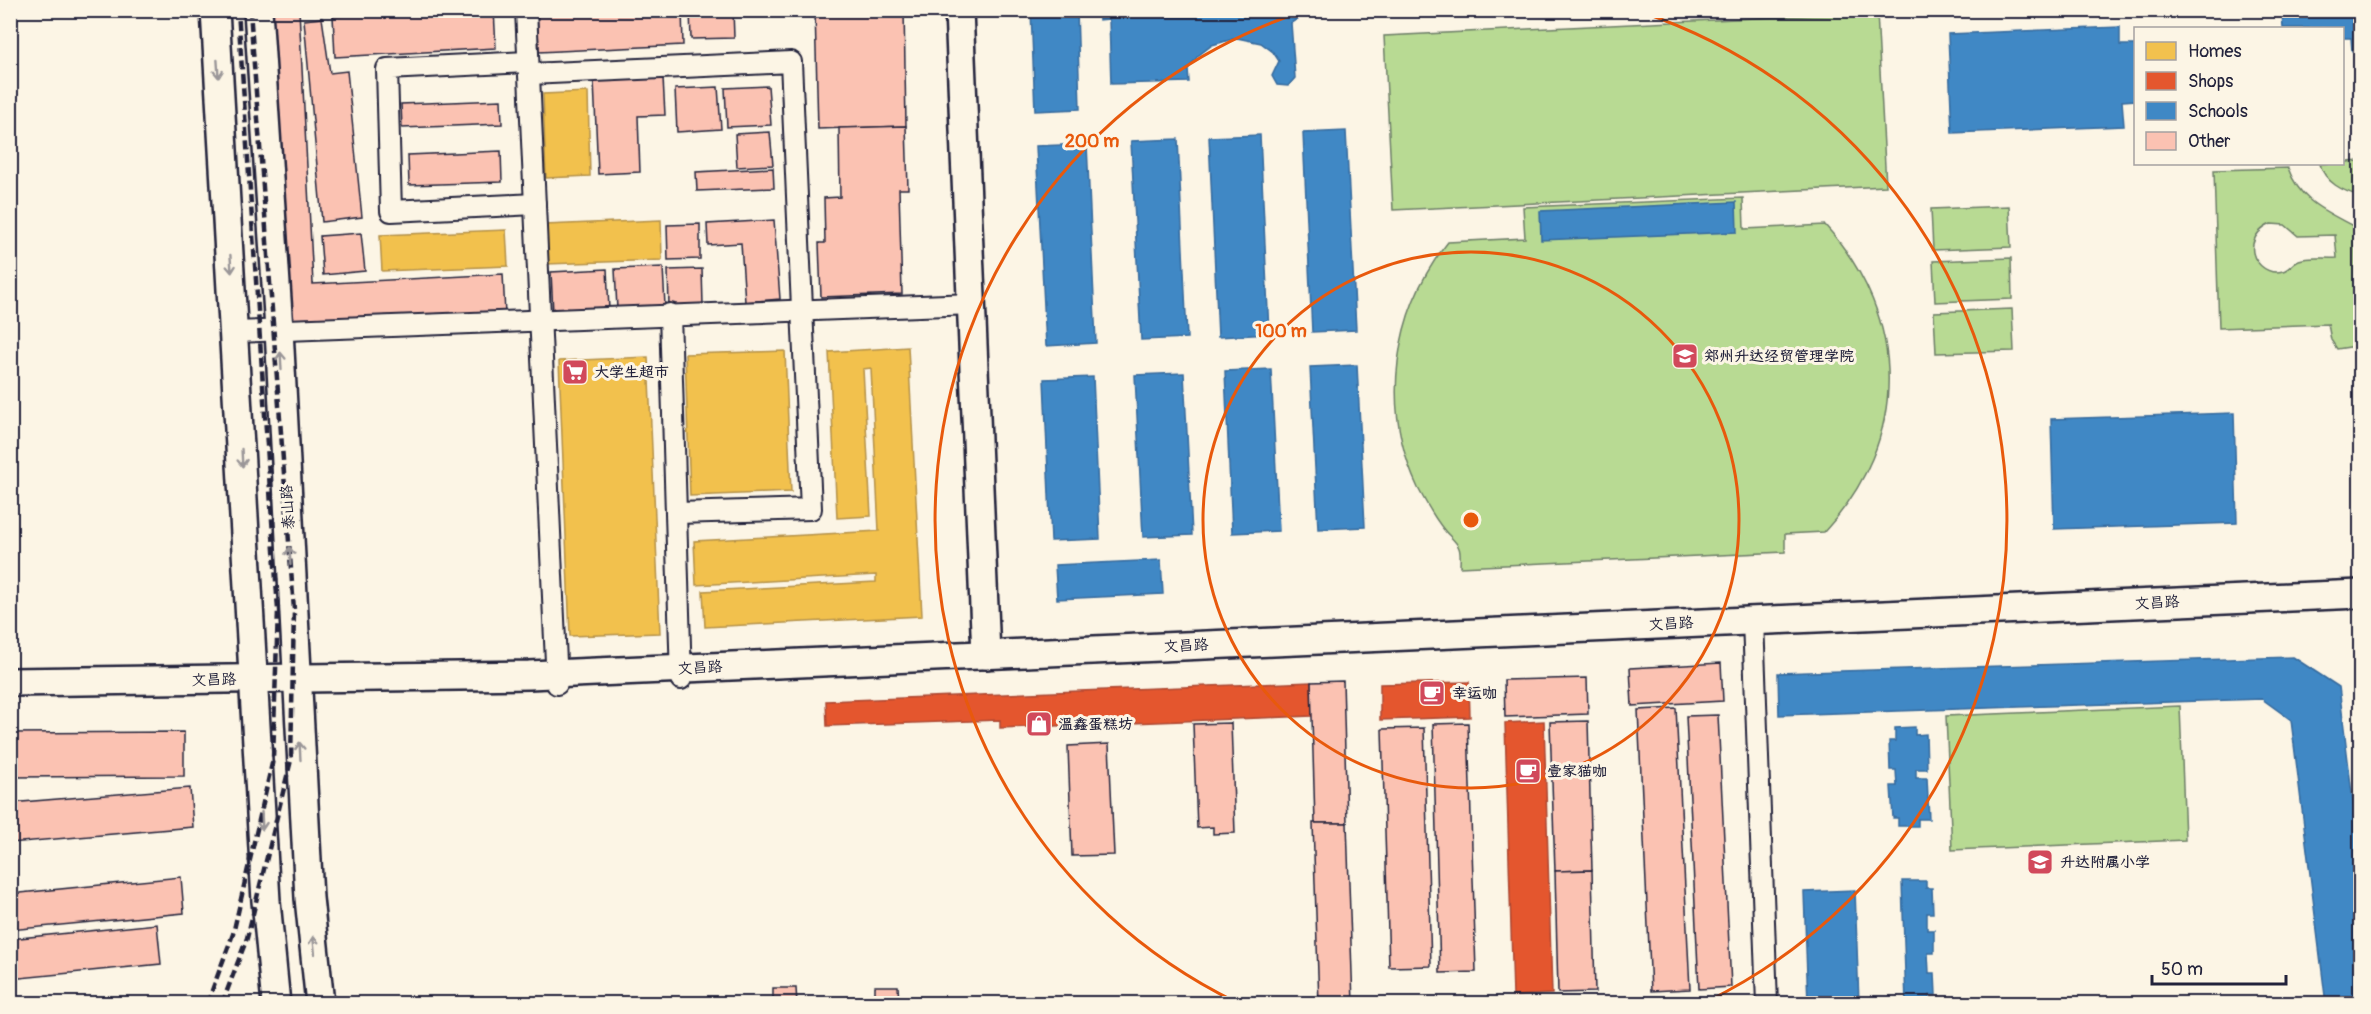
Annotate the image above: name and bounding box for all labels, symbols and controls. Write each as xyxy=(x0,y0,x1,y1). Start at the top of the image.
legend xyxy=(2134,27,2344,165)
text: Homes xyxy=(2188,40,2241,63)
one-way arrow xyxy=(213,58,224,78)
text: Shops xyxy=(2188,70,2233,93)
text: Schools xyxy=(2188,100,2248,123)
text: 200 m xyxy=(1065,130,1119,153)
text: Other xyxy=(2188,130,2231,153)
one-way arrow xyxy=(225,253,236,273)
text: 100 m xyxy=(1255,320,1307,343)
school or university icon: 郑州升达经贸管理学院 xyxy=(1670,341,1700,371)
place label: 郑州升达经贸管理学院 xyxy=(1704,347,1854,366)
one-way arrow xyxy=(275,352,286,372)
supermarket icon: 大学生超市 xyxy=(560,357,590,387)
place label: 大学生超市 xyxy=(594,363,669,382)
one-way arrow xyxy=(236,448,247,468)
street label: 泰山路 xyxy=(277,484,299,530)
centre of rings xyxy=(1461,510,1481,530)
one-way arrow xyxy=(285,547,296,567)
street label: 文昌路 xyxy=(2134,592,2180,614)
street label: 文昌路 xyxy=(1648,613,1694,635)
street label: 文昌路 xyxy=(1163,635,1209,657)
street label: 文昌路 xyxy=(677,657,723,679)
street label: 文昌路 xyxy=(191,670,237,690)
cafe icon: 幸运咖 xyxy=(1417,678,1447,708)
place label: 幸运咖 xyxy=(1452,684,1497,703)
shop icon: 温鑫蛋糕坊 xyxy=(1024,709,1054,739)
place label: 温鑫蛋糕坊 xyxy=(1058,715,1133,734)
one-way arrow xyxy=(295,741,306,761)
cafe icon: 壹家猫咖 xyxy=(1513,756,1543,786)
place label: 壹家猫咖 xyxy=(1547,762,1607,781)
one-way arrow xyxy=(256,810,267,830)
school or university icon: 升达附属小学 xyxy=(2025,847,2055,877)
place label: 升达附属小学 xyxy=(2060,853,2150,872)
one-way arrow xyxy=(308,936,319,956)
scale bar xyxy=(2152,948,2286,986)
text: 50 m xyxy=(2161,958,2203,981)

